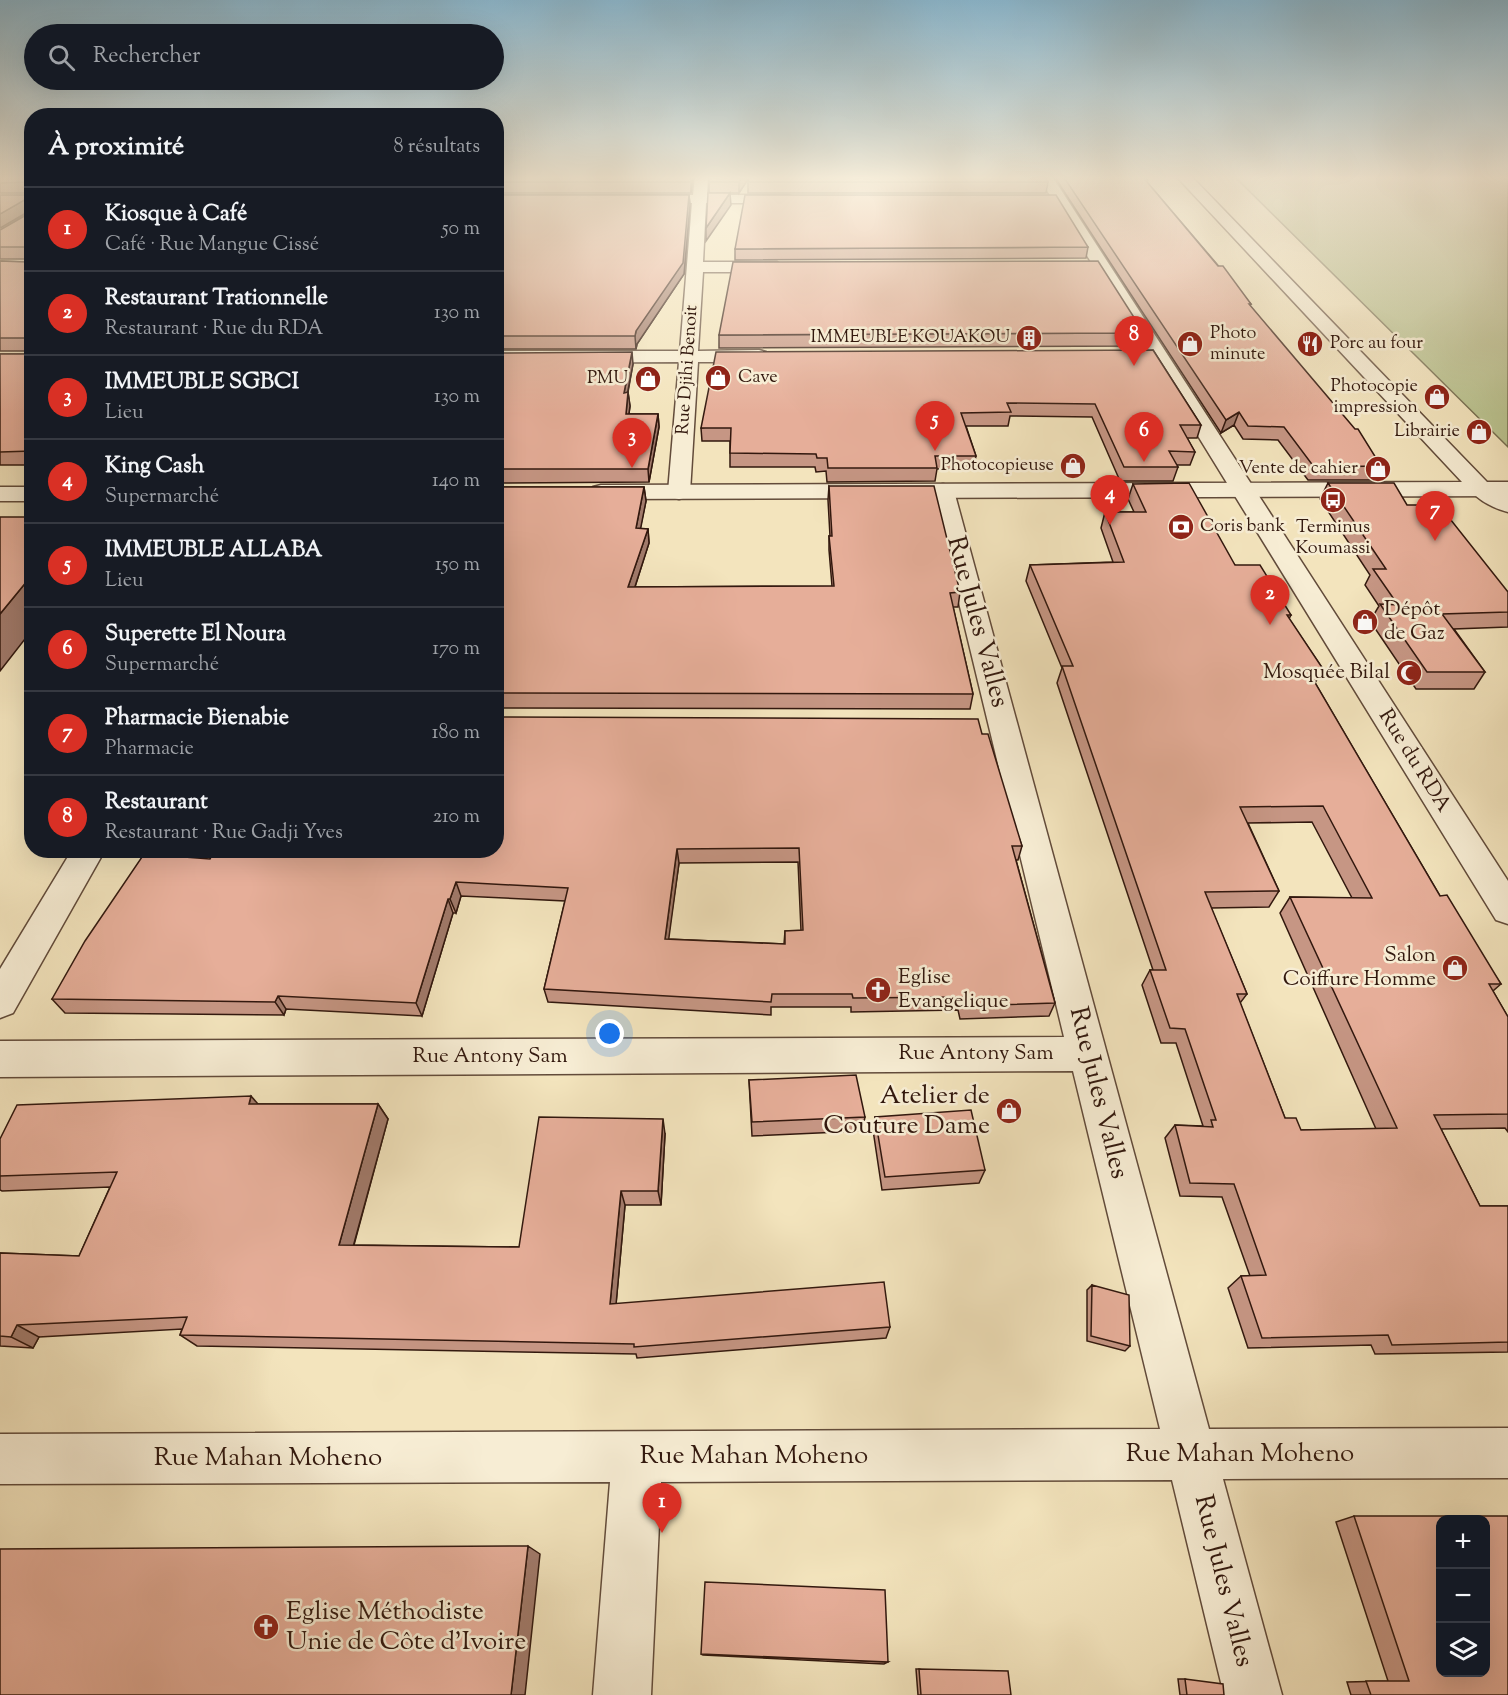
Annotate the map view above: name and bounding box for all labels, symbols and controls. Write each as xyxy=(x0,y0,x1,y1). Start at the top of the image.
search box xyxy=(24,24,504,90)
icon: search xyxy=(45,41,78,74)
text: Rechercher xyxy=(93,41,200,73)
text: À proximité xyxy=(48,129,184,166)
text: 8 résultats xyxy=(394,133,480,162)
text: Kiosque à Café xyxy=(105,199,247,231)
text: 1 xyxy=(64,215,71,244)
text: 50 m xyxy=(442,215,480,244)
text: Café · Rue Mangue Cissé xyxy=(105,231,319,260)
text: Restaurant Trationnelle xyxy=(105,283,328,315)
text: 2 xyxy=(63,299,72,328)
text: 130 m xyxy=(434,299,480,328)
street label: Rue Djihi Benoit xyxy=(670,304,706,436)
text: Restaurant · Rue du RDA xyxy=(105,315,323,344)
pin: 8 xyxy=(1114,316,1154,366)
place label: Photo minute xyxy=(1210,321,1265,368)
building icon: IMMEUBLE KOUAKOU xyxy=(1014,323,1044,353)
place label: IMMEUBLE KOUAKOU xyxy=(810,325,1010,351)
shop icon: Photo minute xyxy=(1175,329,1205,359)
restaurant icon: Porc au four xyxy=(1295,329,1325,359)
place label: Porc au four xyxy=(1330,331,1423,357)
shop icon: Cave xyxy=(703,363,733,393)
shop icon: PMU xyxy=(633,364,663,394)
place label: Cave xyxy=(738,365,778,391)
place label: PMU xyxy=(587,366,628,392)
text: IMMEUBLE SGBCI xyxy=(105,367,299,399)
place label: Photocopie impression xyxy=(1331,374,1418,421)
shop icon: Photocopie impression xyxy=(1422,382,1452,412)
text: 3 xyxy=(63,383,72,412)
text: 130 m xyxy=(434,383,480,412)
text: Lieu xyxy=(105,399,143,428)
pin: 5 xyxy=(916,402,954,451)
pin: 6 xyxy=(1124,412,1164,462)
shop icon: Librairie xyxy=(1464,417,1494,447)
pin: 3 xyxy=(612,418,652,468)
place label: Librairie xyxy=(1394,419,1460,445)
text: King Cash xyxy=(105,451,205,483)
shop icon: Photocopieuse xyxy=(1058,451,1088,481)
place label: Photocopieuse xyxy=(941,453,1054,479)
shop icon: Vente de cahier xyxy=(1363,454,1393,484)
place label: Vente de cahier xyxy=(1239,456,1358,482)
text: 4 xyxy=(62,467,73,496)
text: 140 m xyxy=(432,467,480,496)
pin: 4 xyxy=(1090,476,1130,525)
text: Supermarché xyxy=(105,483,219,512)
bus stop icon: Terminus Koumassi xyxy=(1318,485,1348,515)
pin: 7 xyxy=(1416,492,1454,541)
bank icon: Coris bank xyxy=(1166,512,1196,542)
place label: Coris bank xyxy=(1200,514,1285,540)
place label: Terminus Koumassi xyxy=(1296,515,1370,562)
street label: Rue Jules Valles xyxy=(936,532,1018,712)
text: IMMEUBLE ALLABA xyxy=(105,535,322,567)
text: 5 xyxy=(64,551,71,580)
text: 150 m xyxy=(435,551,480,580)
text: Lieu xyxy=(105,567,143,596)
pin: 2 xyxy=(1250,576,1290,625)
place label: Dépôt de Gaz xyxy=(1384,595,1445,649)
shop icon: Dépôt de Gaz xyxy=(1350,607,1380,637)
text: Superette El Noura xyxy=(105,619,286,651)
text: 6 xyxy=(63,635,72,664)
text: 170 m xyxy=(432,635,480,664)
text: Supermarché xyxy=(105,651,219,680)
place label: Mosquée Bilal xyxy=(1263,658,1390,688)
mosque icon: Mosquée Bilal xyxy=(1394,658,1424,688)
text: Pharmacie Bienabie xyxy=(105,703,289,735)
street label: Rue du RDA xyxy=(1370,704,1458,818)
text: 7 xyxy=(62,719,73,748)
text: 180 m xyxy=(432,719,480,748)
text: Pharmacie xyxy=(105,735,194,764)
text: Restaurant xyxy=(105,787,208,819)
text: 8 xyxy=(63,803,73,832)
text: 210 m xyxy=(433,803,480,832)
text: Restaurant · Rue Gadji Yves xyxy=(105,819,343,848)
place label: Salon Coiffure Homme xyxy=(1283,941,1436,995)
shop icon: Salon Coiffure Homme xyxy=(1440,953,1470,983)
place label: Eglise Evangelique xyxy=(898,963,1009,1017)
church icon: Eglise Evangelique xyxy=(863,975,893,1005)
street label: Rue Jules Valles xyxy=(1059,1003,1137,1183)
your location xyxy=(595,1019,624,1048)
street label: Rue Antony Sam xyxy=(898,1039,1054,1069)
street label: Rue Antony Sam xyxy=(412,1042,568,1072)
place label: Atelier de Couture Dame xyxy=(823,1078,990,1145)
shop icon: Atelier de Couture Dame xyxy=(994,1096,1024,1126)
street label: Rue Mahan Moheno xyxy=(1126,1436,1354,1473)
street label: Rue Mahan Moheno xyxy=(640,1438,868,1475)
street label: Rue Mahan Moheno xyxy=(154,1440,382,1477)
pin: 1 xyxy=(642,1484,682,1533)
street label: Rue Jules Valles xyxy=(1184,1491,1262,1671)
map controls xyxy=(1436,1515,1490,1677)
button: + xyxy=(1436,1515,1490,1569)
button: − xyxy=(1436,1569,1490,1623)
place label: Eglise Méthodiste Unie de Côte d'Ivoire xyxy=(286,1594,526,1661)
church icon: Eglise Méthodiste Unie de Côte d'Ivoire xyxy=(251,1612,281,1642)
button: layers xyxy=(1436,1623,1490,1677)

